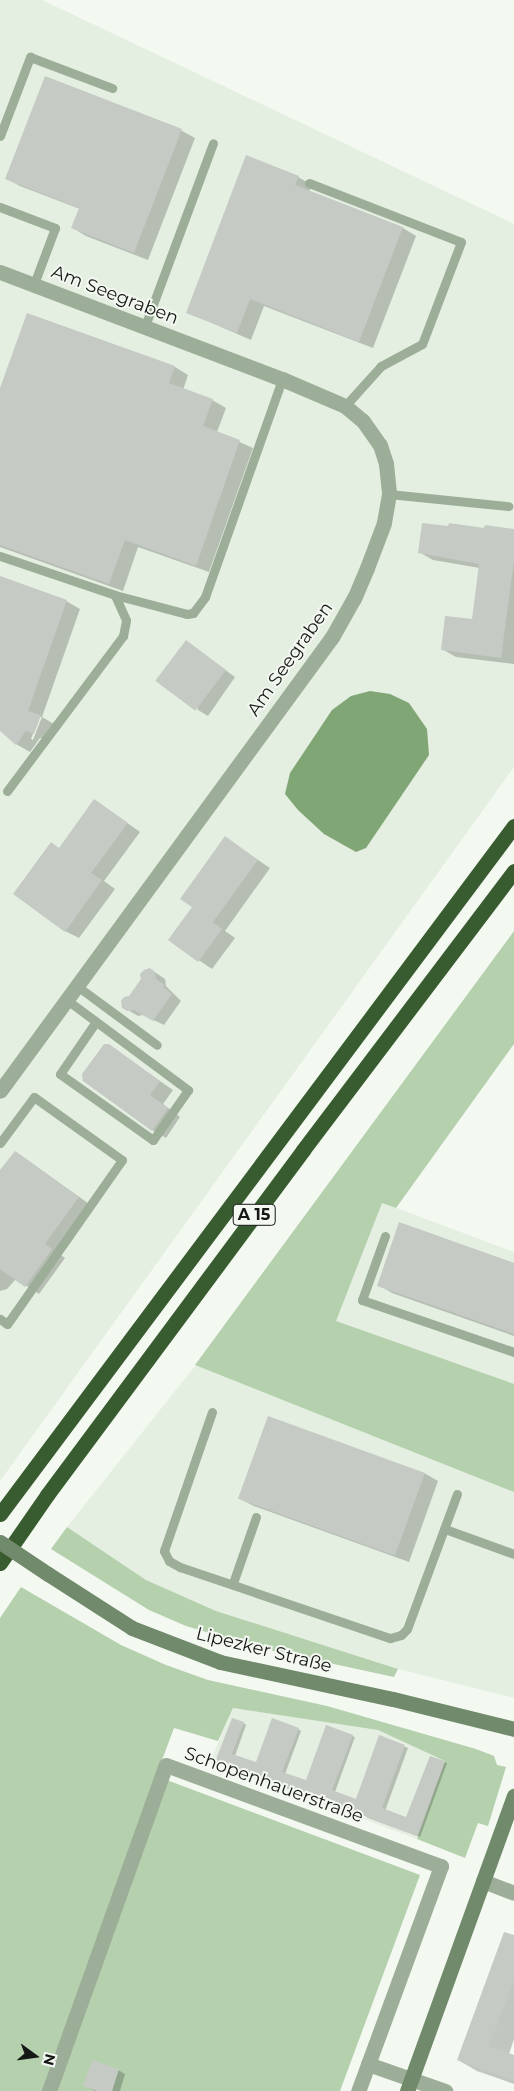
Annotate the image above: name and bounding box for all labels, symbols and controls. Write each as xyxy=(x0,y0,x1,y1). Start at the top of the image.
street label: Am Seegraben xyxy=(48,261,182,329)
street label: Am Seegraben xyxy=(243,598,337,720)
road number: A 15 xyxy=(232,1202,276,1228)
street label: Lipezker Straße xyxy=(194,1623,334,1677)
street label: Schopenhauerstraße xyxy=(182,1743,366,1827)
north arrow xyxy=(10,2031,60,2081)
text: N xyxy=(39,2052,60,2067)

